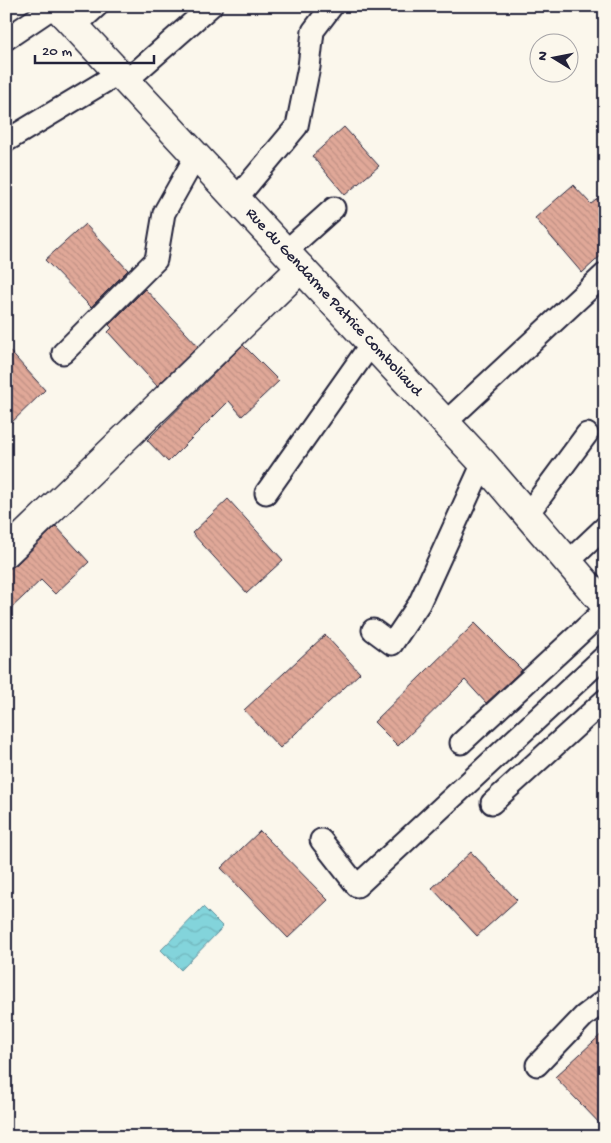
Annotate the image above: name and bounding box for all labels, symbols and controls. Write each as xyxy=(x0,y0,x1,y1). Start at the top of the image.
scale bar xyxy=(35,32,154,64)
north arrow xyxy=(528,32,578,82)
text: 20 m xyxy=(42,43,72,61)
text: N xyxy=(534,50,553,62)
street label: Rue du Gendarme Patrice Comboliaud xyxy=(241,205,427,402)

